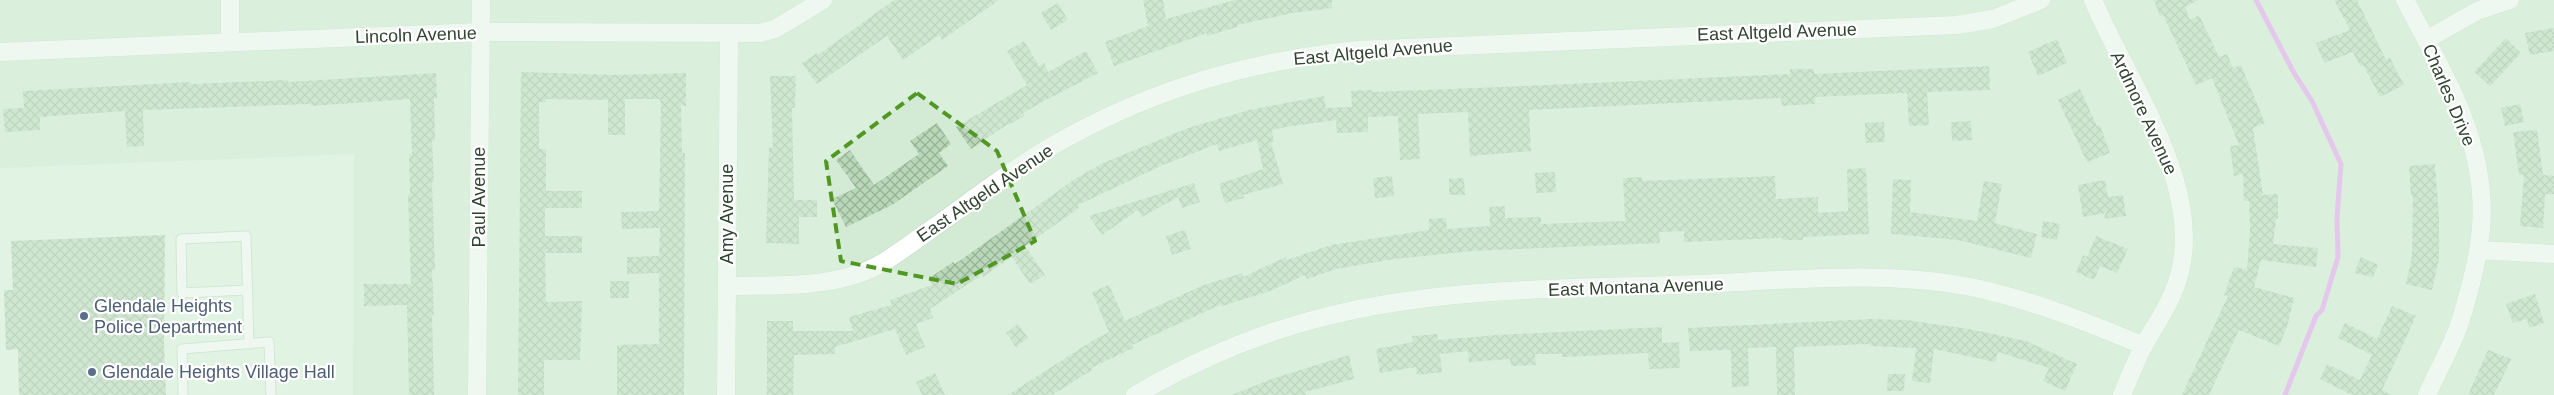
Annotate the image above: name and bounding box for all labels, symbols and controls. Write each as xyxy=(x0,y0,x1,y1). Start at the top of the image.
street label: East Altgeld Avenue xyxy=(1697,19,1857,45)
street label: Lincoln Avenue xyxy=(355,23,477,47)
street label: East Altgeld Avenue xyxy=(1293,35,1453,69)
street label: Charles Drive xyxy=(2418,41,2480,149)
street label: Ardmore Avenue xyxy=(2107,48,2181,178)
street label: East Altgeld Avenue xyxy=(913,140,1057,246)
street label: Paul Avenue xyxy=(469,147,489,247)
street label: Amy Avenue xyxy=(717,164,737,264)
street label: East Montana Avenue xyxy=(1548,274,1724,300)
place label: Glendale Heights Police Department xyxy=(94,296,242,337)
marker: Glendale Heights Police Department xyxy=(78,310,90,322)
place label: Glendale Heights Village Hall xyxy=(102,362,335,382)
marker: Glendale Heights Village Hall xyxy=(86,366,98,378)

